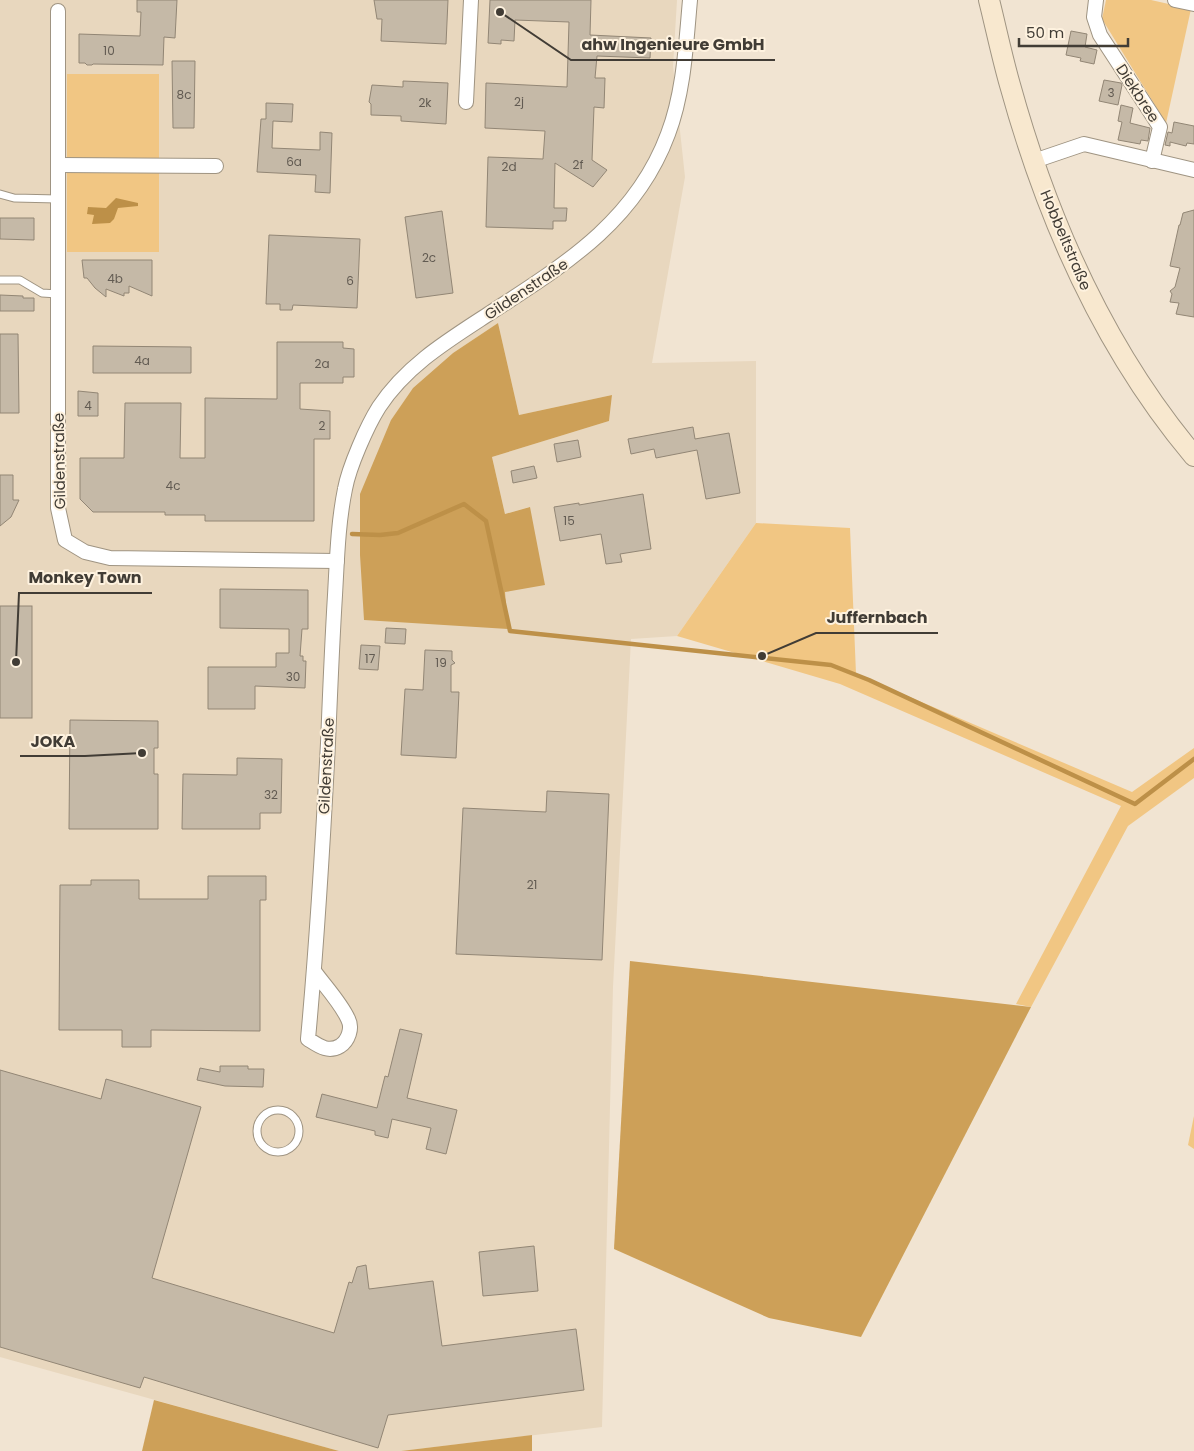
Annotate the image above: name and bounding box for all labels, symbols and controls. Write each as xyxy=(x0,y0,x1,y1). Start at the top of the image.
scale bar xyxy=(1019,15,1128,47)
text: 50 m xyxy=(1026,22,1064,43)
callout: ahw Ingenieure GmbH xyxy=(571,29,775,60)
text: ahw Ingenieure GmbH xyxy=(581,33,765,56)
house number: 10 xyxy=(103,42,115,59)
street label: Diekbree xyxy=(1111,60,1165,126)
house number: 3 xyxy=(1107,84,1115,101)
house number: 8c xyxy=(177,86,191,103)
house number: 2j xyxy=(514,93,524,110)
house number: 2k xyxy=(418,94,432,111)
house number: 6a xyxy=(286,153,302,170)
house number: 2f xyxy=(573,156,583,173)
house number: 2d xyxy=(501,158,517,175)
street label: Hobbeltstraße xyxy=(1035,187,1097,293)
house number: 2c xyxy=(422,249,436,266)
street label: Gildenstraße xyxy=(480,253,572,325)
house number: 4b xyxy=(107,270,123,287)
house number: 6 xyxy=(346,272,354,289)
house number: 4a xyxy=(134,352,150,369)
house number: 2a xyxy=(314,355,330,372)
house number: 4 xyxy=(84,397,92,414)
street label: Gildenstraße xyxy=(48,413,70,509)
house number: 2 xyxy=(319,417,326,434)
house number: 4c xyxy=(166,477,180,494)
house number: 15 xyxy=(563,512,575,529)
callout: Monkey Town xyxy=(19,562,152,593)
text: Monkey Town xyxy=(28,566,142,589)
callout: Juffernbach xyxy=(816,602,938,633)
text: Juffernbach xyxy=(826,606,928,629)
house number: 17 xyxy=(365,650,376,667)
house number: 19 xyxy=(435,654,447,671)
house number: 30 xyxy=(286,668,300,685)
street label: Gildenstraße xyxy=(313,717,339,815)
callout: JOKA xyxy=(20,725,85,756)
text: JOKA xyxy=(31,730,76,753)
house number: 32 xyxy=(264,786,278,803)
house number: 21 xyxy=(527,876,537,893)

